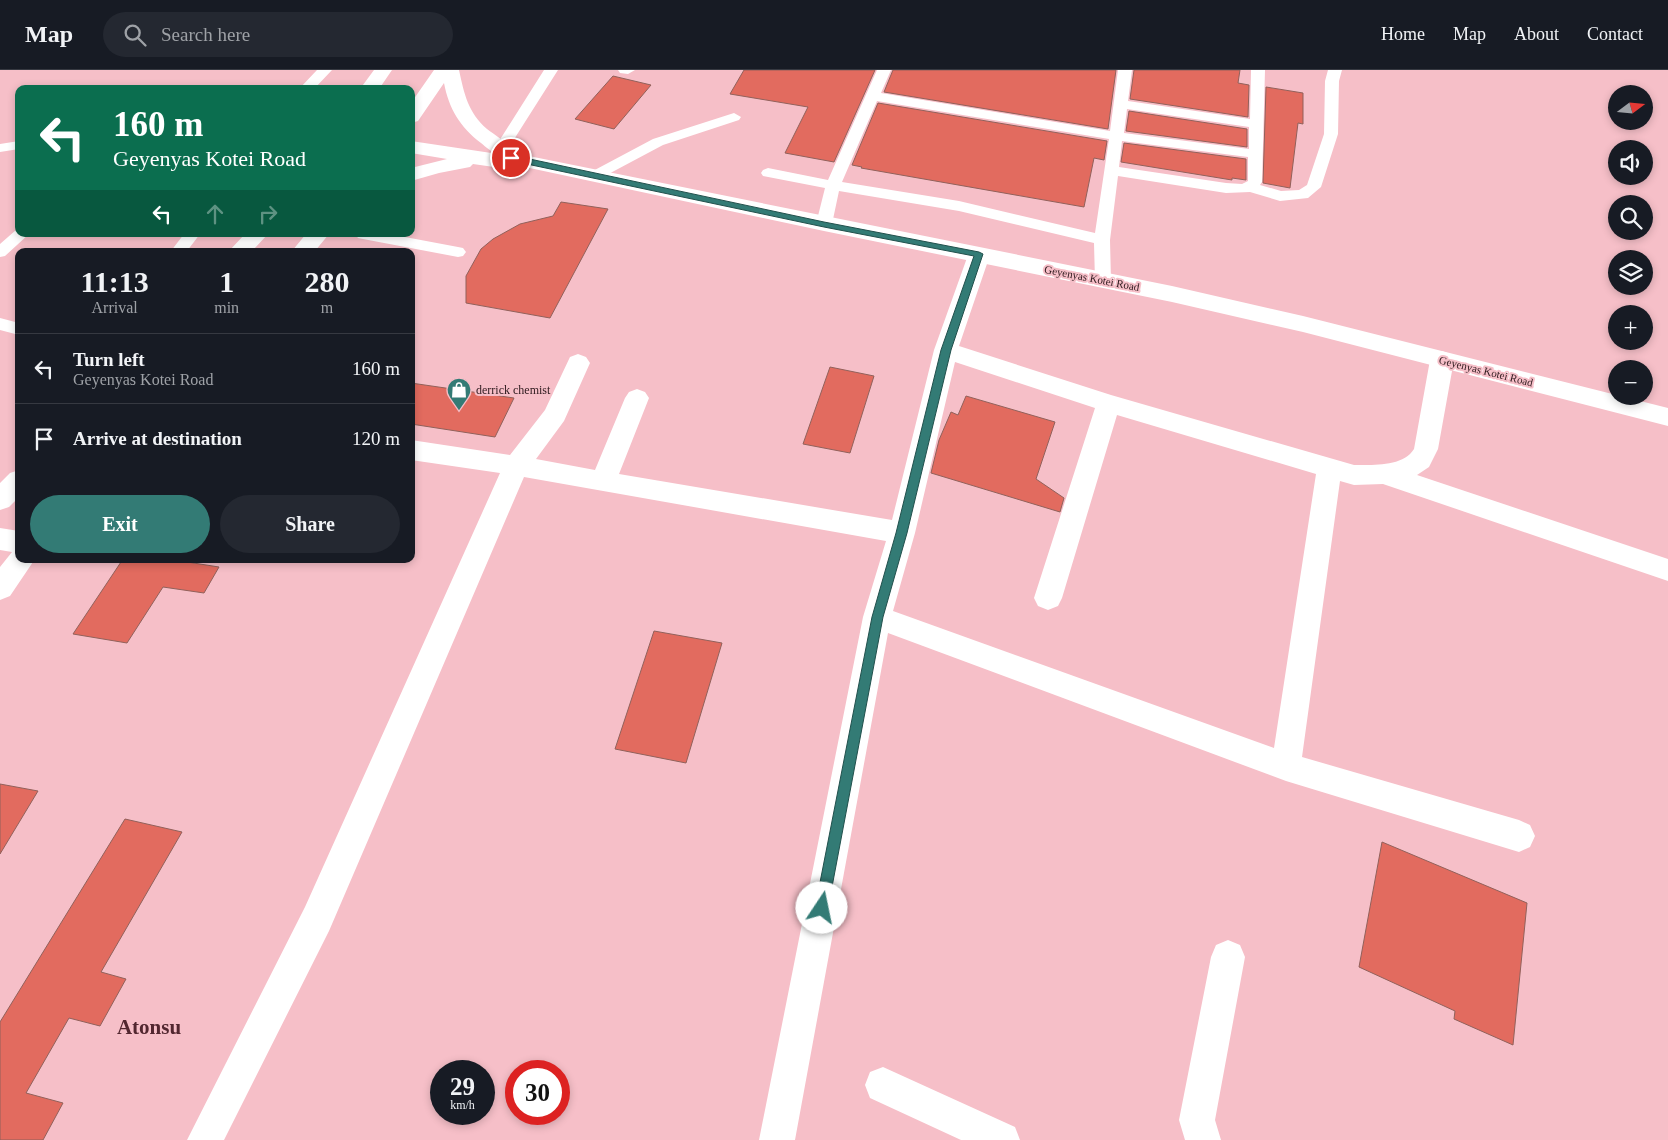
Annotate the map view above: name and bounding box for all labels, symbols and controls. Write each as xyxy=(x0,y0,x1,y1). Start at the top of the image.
search box xyxy=(103,12,453,57)
text: Map xyxy=(25,21,73,47)
icon: search xyxy=(121,21,149,49)
text: Search here xyxy=(161,24,250,45)
text: Home xyxy=(1381,24,1425,44)
text: Map xyxy=(1453,24,1486,44)
text: About xyxy=(1514,24,1559,44)
text: Contact xyxy=(1587,24,1643,44)
north arrow xyxy=(1608,85,1652,130)
map controls xyxy=(1608,85,1653,405)
icon: left xyxy=(30,105,95,170)
text: 160 m xyxy=(113,105,203,144)
pin xyxy=(490,137,532,179)
button: sound xyxy=(1608,140,1653,185)
icon: arrive xyxy=(497,144,525,172)
text: Geyenyas Kotei Road xyxy=(113,146,306,171)
button: search xyxy=(1608,195,1653,240)
icon: left xyxy=(148,200,176,228)
icon: ahead xyxy=(201,200,229,228)
icon: right xyxy=(254,200,282,228)
button: layers xyxy=(1608,250,1653,295)
street label: Geyenyas Kotei Road xyxy=(1043,263,1141,293)
text: 11:13 xyxy=(80,265,149,298)
text: 1 xyxy=(219,265,234,298)
text: 280 xyxy=(305,265,350,298)
text: Arrival xyxy=(92,299,138,316)
text: min xyxy=(214,299,239,316)
text: m xyxy=(321,299,333,316)
button: + xyxy=(1608,305,1653,350)
text: Turn left xyxy=(73,349,145,370)
street label: Geyenyas Kotei Road xyxy=(1438,354,1535,389)
icon: left xyxy=(30,355,58,383)
text: 160 m xyxy=(352,358,400,379)
button: − xyxy=(1608,360,1653,405)
text: Geyenyas Kotei Road xyxy=(73,371,213,388)
shop icon: derrick chemist xyxy=(446,377,472,411)
place label: derrick chemist xyxy=(476,383,551,397)
icon: arrive xyxy=(30,425,58,453)
text: Arrive at destination xyxy=(73,428,242,449)
text: 120 m xyxy=(352,428,400,449)
button: Exit xyxy=(30,495,210,553)
button: Share xyxy=(220,495,400,553)
position arrow xyxy=(795,881,847,933)
district label: Atonsu xyxy=(117,1015,181,1039)
speed limit sign: 30 xyxy=(505,1060,570,1125)
text: 29 xyxy=(450,1073,475,1100)
text: km/h xyxy=(450,1098,475,1112)

